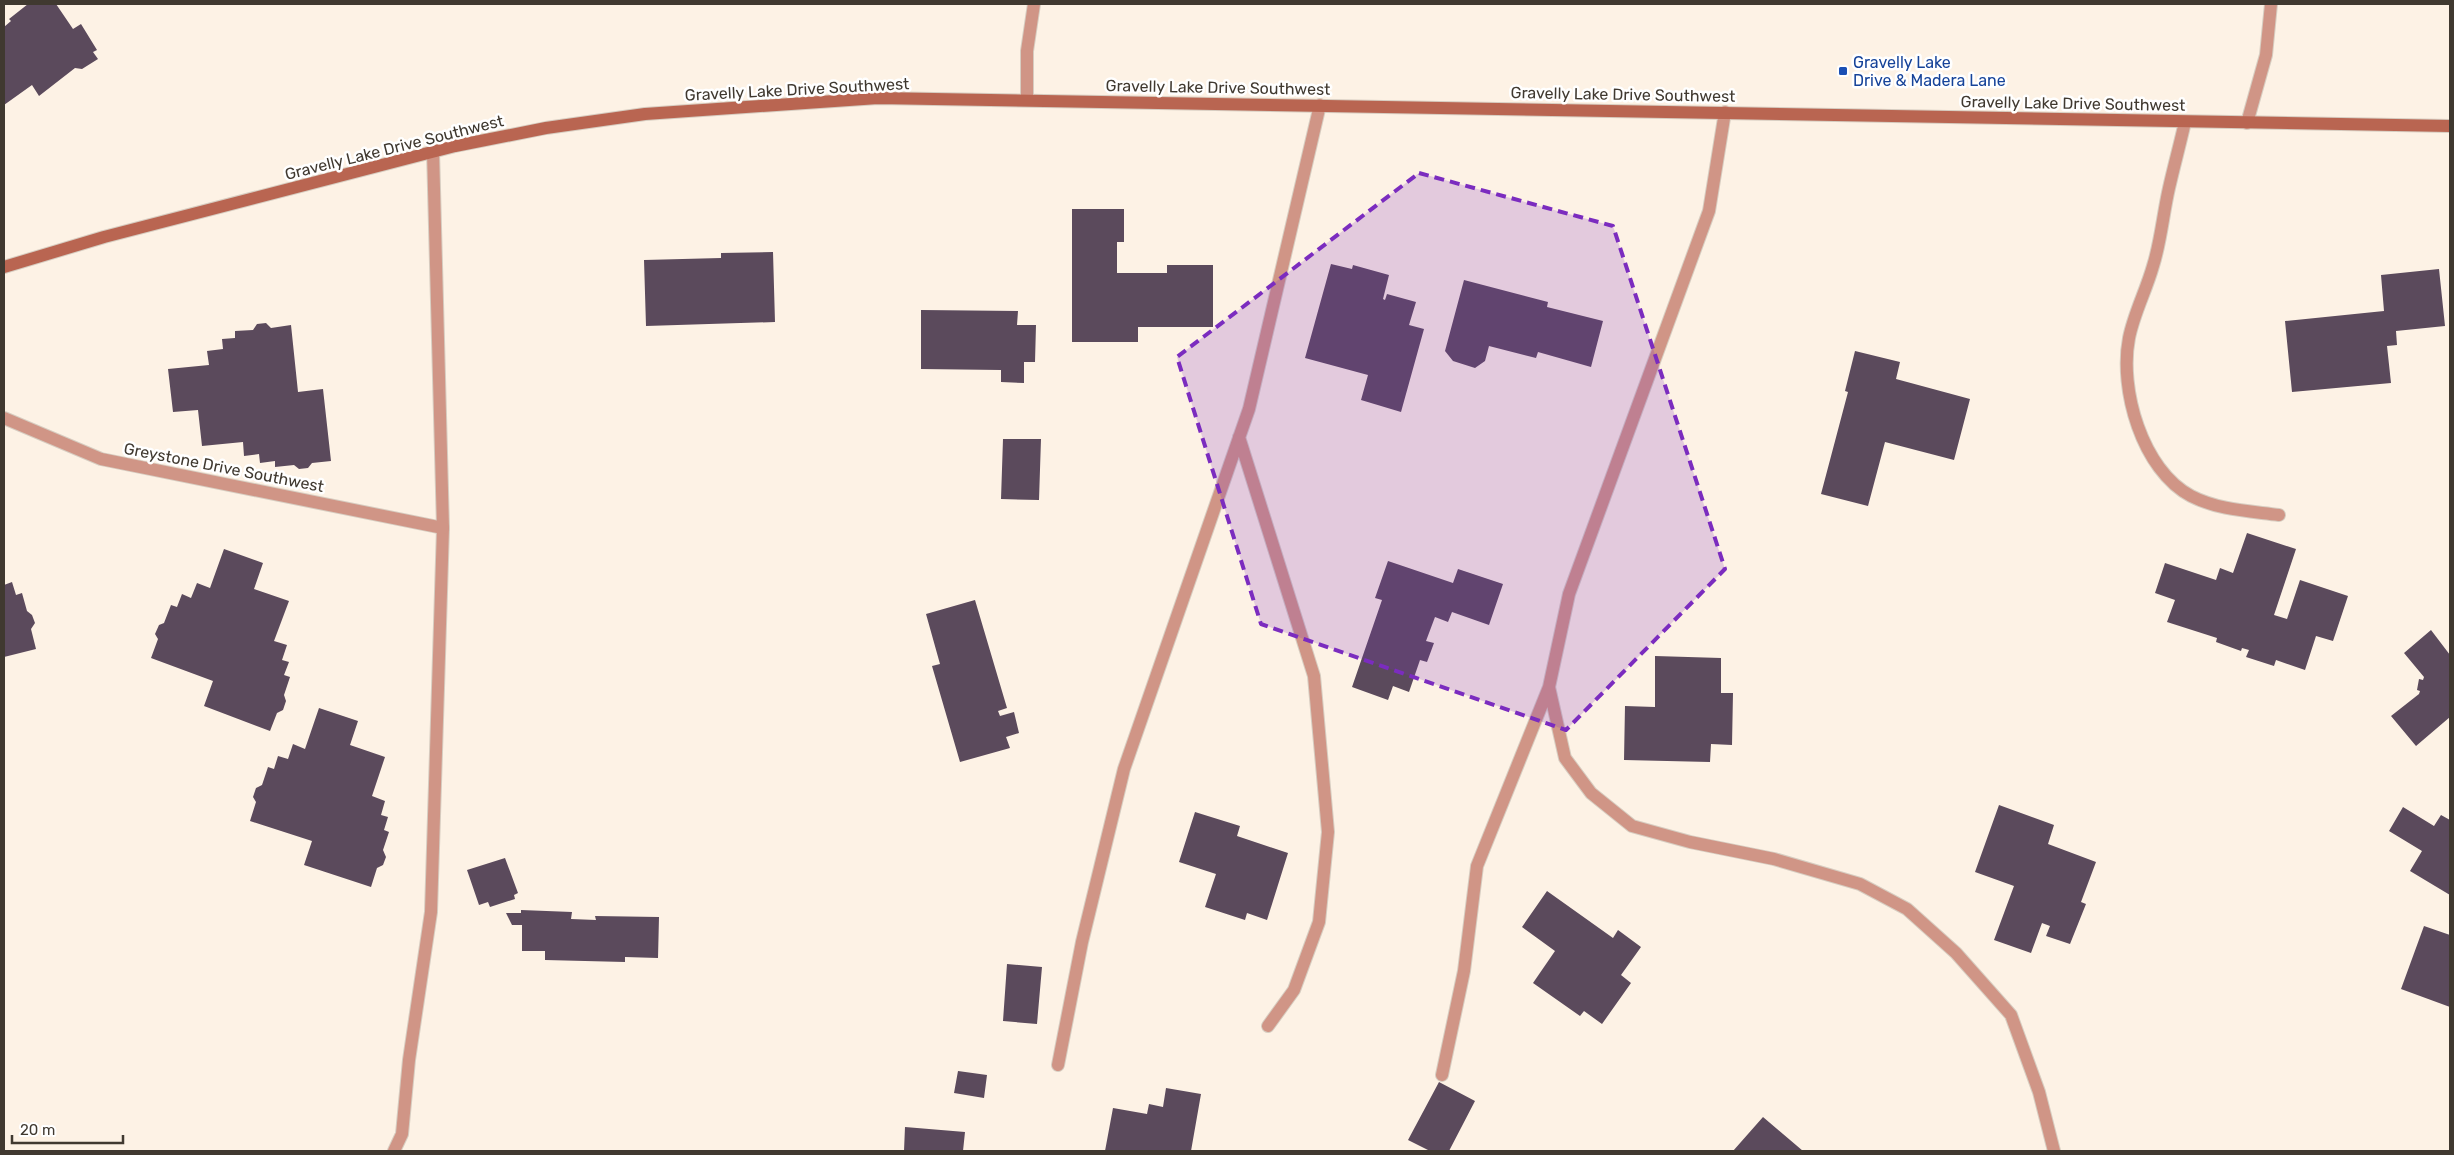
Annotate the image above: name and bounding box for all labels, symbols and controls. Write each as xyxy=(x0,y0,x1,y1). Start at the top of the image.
place label: Gravelly Lake Drive & Madera Lane xyxy=(1853,53,2006,90)
marker: Gravelly Lake Drive & Madera Lane xyxy=(1837,65,1849,77)
street label: Gravelly Lake Drive Southwest xyxy=(684,74,910,105)
street label: Gravelly Lake Drive Southwest xyxy=(1105,76,1331,99)
street label: Gravelly Lake Drive Southwest xyxy=(1510,83,1736,106)
street label: Gravelly Lake Drive Southwest xyxy=(1960,92,2186,115)
street label: Gravelly Lake Drive Southwest xyxy=(283,111,505,184)
street label: Greystone Drive Southwest xyxy=(122,439,325,496)
scale bar xyxy=(12,1112,124,1144)
text: 20 m xyxy=(20,1121,55,1139)

